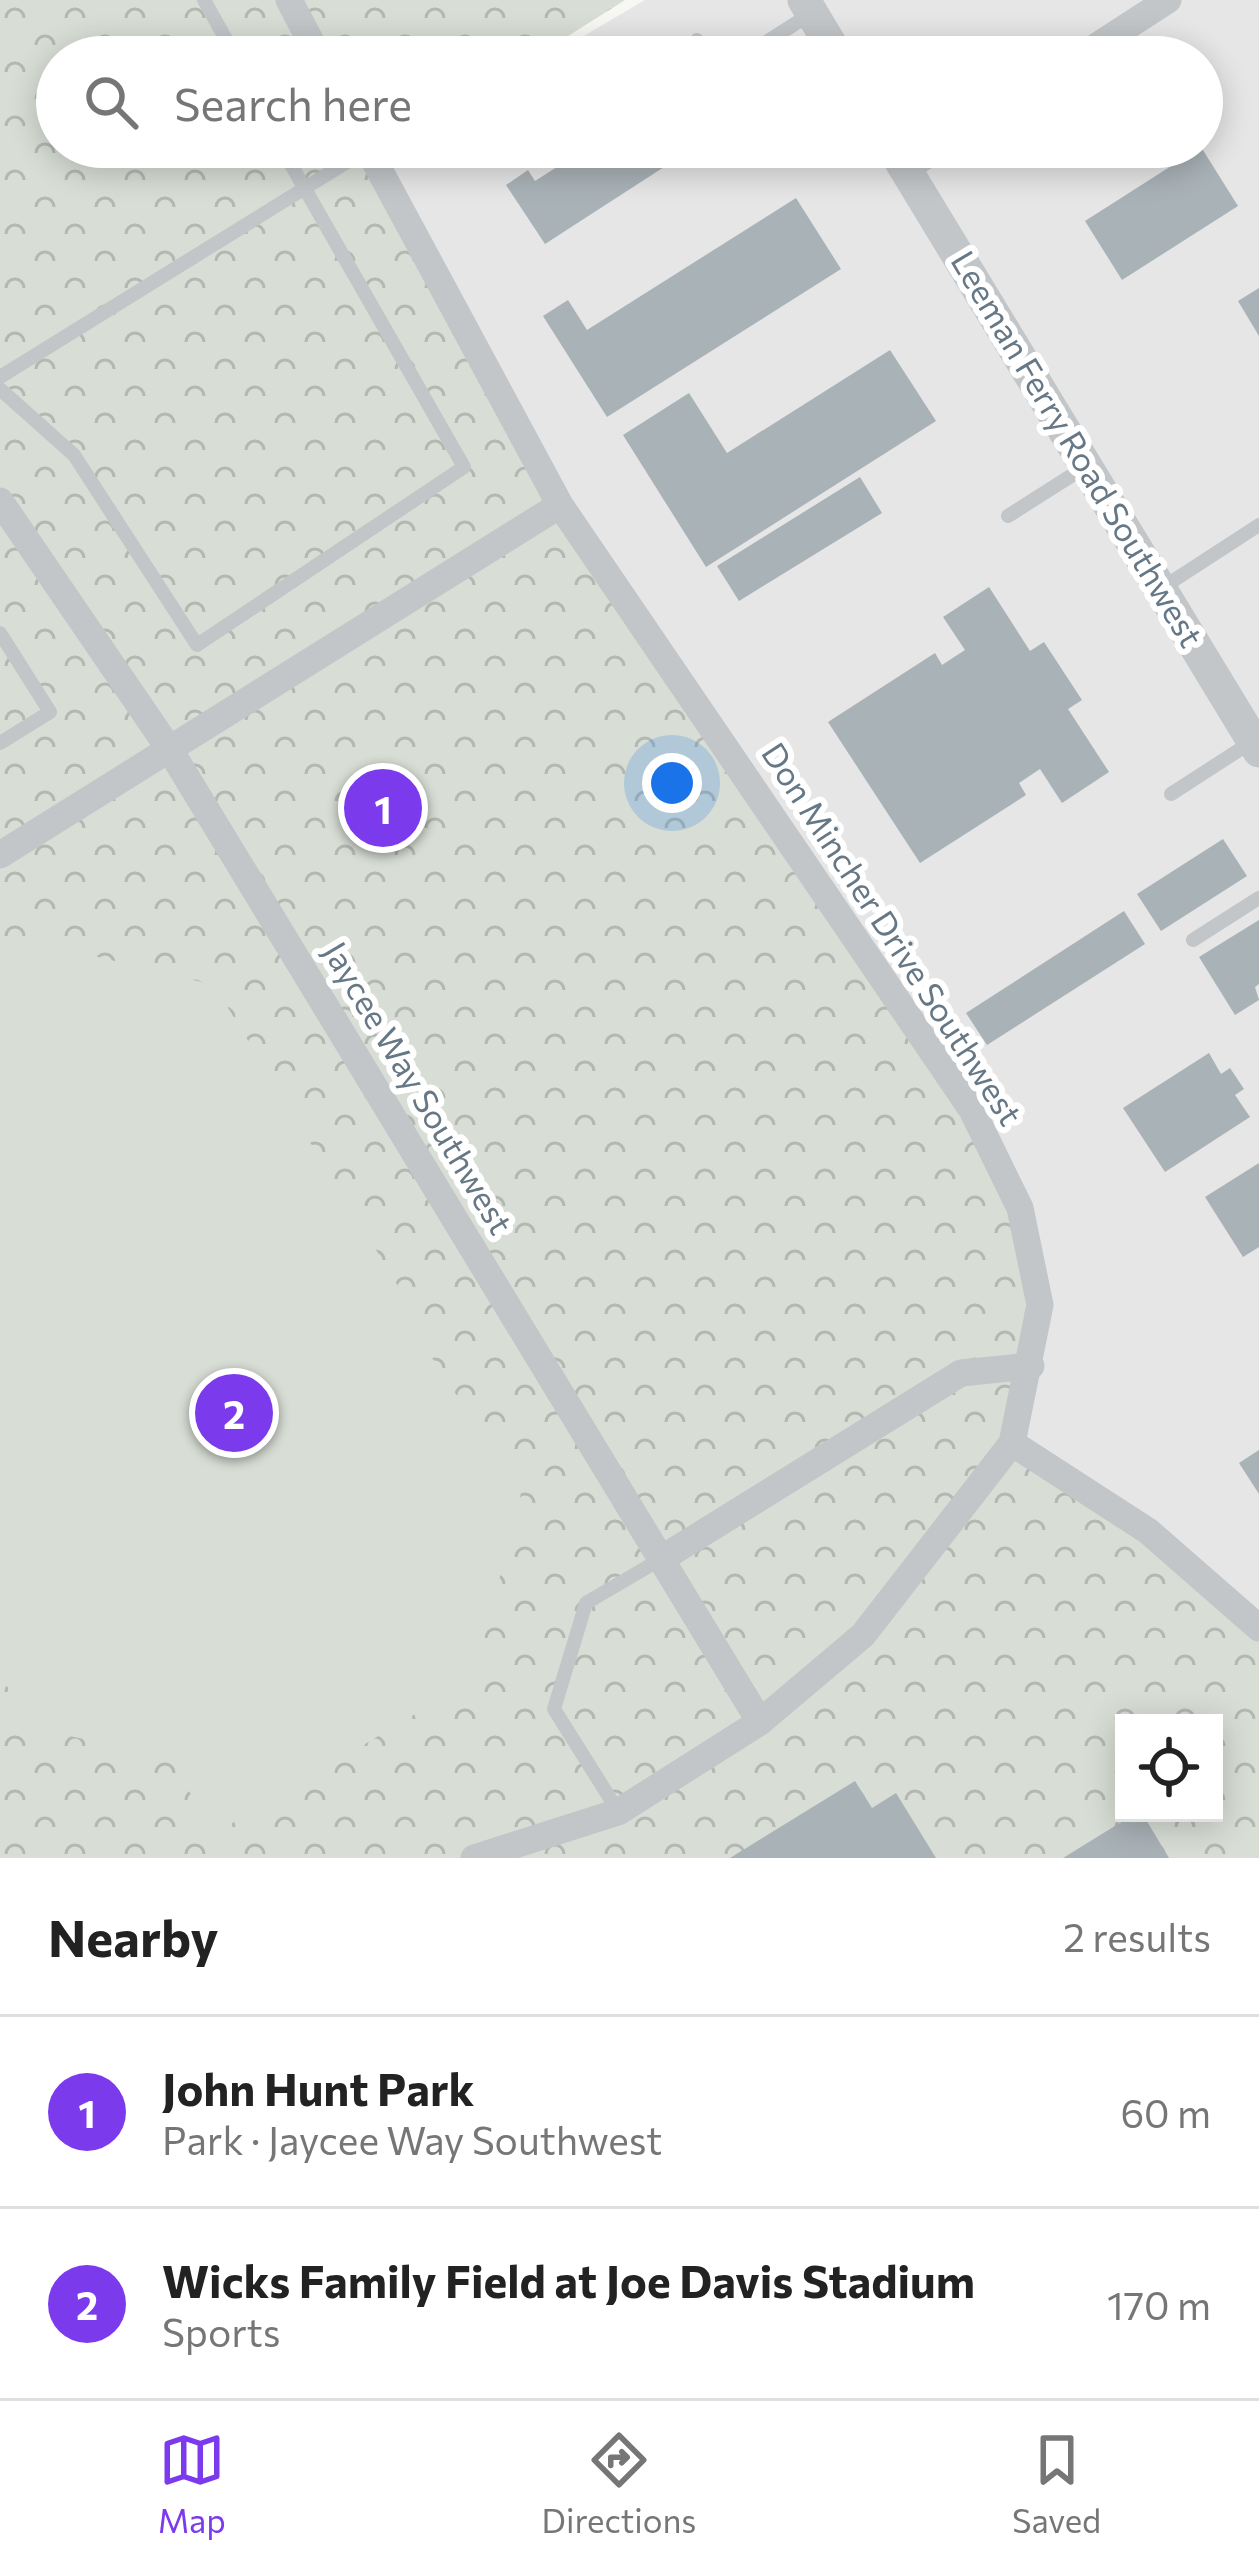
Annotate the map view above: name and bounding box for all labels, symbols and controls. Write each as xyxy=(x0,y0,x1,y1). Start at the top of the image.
search box xyxy=(36,36,1223,168)
icon: search xyxy=(78,69,144,135)
text: Search here xyxy=(174,75,412,130)
street label: Leeman Ferry Road Southwest xyxy=(944,243,1213,654)
street label: Don Mincher Drive Southwest xyxy=(754,734,1032,1132)
your location xyxy=(642,753,702,813)
pin: 1 xyxy=(344,763,422,853)
street label: Jaycee Way Southwest xyxy=(316,934,523,1241)
pin: 2 xyxy=(195,1368,273,1458)
map controls xyxy=(1115,1714,1223,1822)
button: locate xyxy=(1115,1714,1223,1822)
text: Nearby xyxy=(48,1905,218,1968)
text: 2 results xyxy=(1063,1912,1211,1960)
text: John Hunt Park xyxy=(162,2060,474,2115)
text: 1 xyxy=(78,2088,96,2136)
text: 60 m xyxy=(1120,2088,1211,2136)
text: Park · Jaycee Way Southwest xyxy=(162,2115,662,2163)
text: Wicks Family Field at Joe Davis Stadium xyxy=(162,2252,975,2307)
text: 2 xyxy=(76,2280,98,2328)
text: 170 m xyxy=(1107,2280,1211,2328)
text: Sports xyxy=(162,2307,281,2355)
tab: Map xyxy=(158,2427,226,2540)
tab: Directions xyxy=(542,2427,696,2540)
tab: Saved xyxy=(1012,2427,1101,2540)

